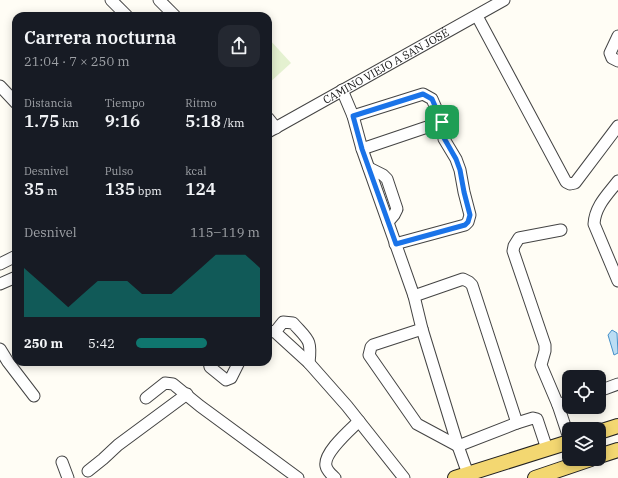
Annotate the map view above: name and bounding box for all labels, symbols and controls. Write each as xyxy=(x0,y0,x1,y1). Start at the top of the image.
button: share xyxy=(218,25,260,67)
street label: CAMINO VIEJO A SAN JOSÉ xyxy=(320,25,451,107)
text: Carrera nocturna xyxy=(24,26,176,49)
text: 21:04 · 7 × 250 m xyxy=(24,53,130,70)
text: Distancia xyxy=(24,96,73,110)
text: Tiempo xyxy=(105,96,145,110)
text: Ritmo xyxy=(185,96,217,110)
pin xyxy=(425,105,459,139)
text: 1.75 xyxy=(24,110,59,132)
text: 9:16 xyxy=(105,110,140,132)
text: 5:18 xyxy=(185,110,221,132)
icon: arrive xyxy=(431,111,453,133)
text: km xyxy=(59,116,79,130)
text: /km xyxy=(221,116,245,130)
text: Desnivel xyxy=(24,164,68,178)
text: Pulso xyxy=(105,164,133,178)
text: kcal xyxy=(185,164,207,178)
text: 35 xyxy=(24,178,44,200)
text: 135 xyxy=(105,178,135,200)
text: 124 xyxy=(185,178,216,200)
text: m xyxy=(44,184,57,198)
text: bpm xyxy=(135,184,162,198)
text: Desnivel xyxy=(24,224,77,241)
text: 115–119 m xyxy=(190,224,260,241)
text: 250 m xyxy=(24,335,63,352)
text: 5:42 xyxy=(88,335,115,352)
map controls xyxy=(562,370,606,466)
button: locate xyxy=(562,370,606,414)
button: layers xyxy=(562,422,606,466)

